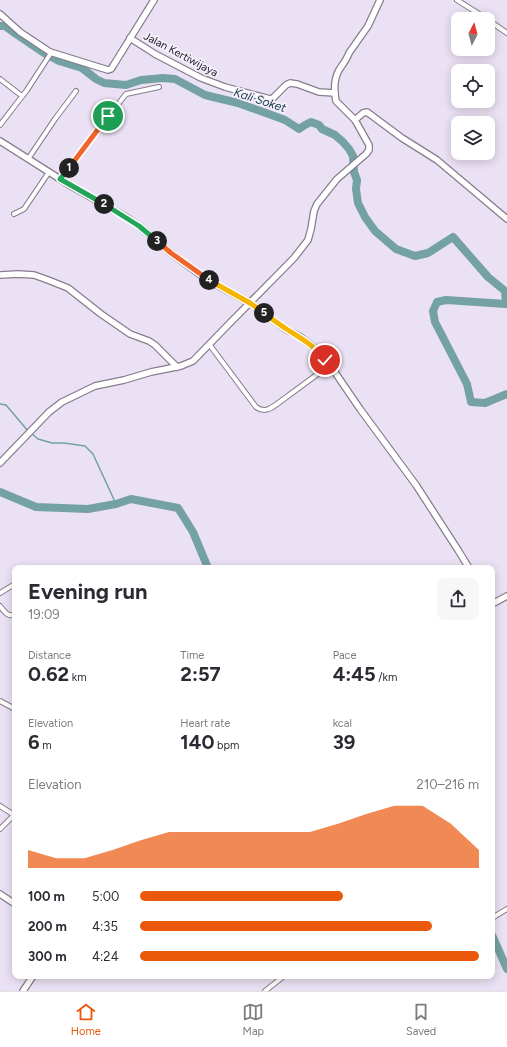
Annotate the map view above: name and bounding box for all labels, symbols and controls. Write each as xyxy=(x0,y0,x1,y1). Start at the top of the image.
north arrow xyxy=(451,12,495,56)
map controls xyxy=(451,12,495,160)
street label: Jalan Kertiwijaya xyxy=(141,29,220,79)
button: locate xyxy=(451,64,495,108)
water label: Kali Soket xyxy=(232,85,288,115)
pin xyxy=(91,99,125,133)
icon: arrive xyxy=(97,105,119,127)
button: layers xyxy=(451,116,495,160)
pin: 1 xyxy=(59,158,79,178)
text: 1 xyxy=(67,161,71,174)
pin: 2 xyxy=(94,194,114,214)
text: 2 xyxy=(101,197,107,210)
pin: 3 xyxy=(147,231,167,251)
text: 3 xyxy=(154,234,160,247)
pin: 4 xyxy=(199,270,219,290)
text: 4 xyxy=(206,273,212,286)
pin: 5 xyxy=(254,303,274,323)
text: 5 xyxy=(261,306,267,319)
pin xyxy=(308,343,342,377)
icon: check xyxy=(314,349,336,371)
text: Evening run xyxy=(28,578,148,605)
button: share xyxy=(437,578,479,620)
text: 19:09 xyxy=(28,607,60,622)
text: Distance xyxy=(28,649,71,662)
text: Time xyxy=(180,649,204,662)
text: Pace xyxy=(333,649,356,662)
text: 0.62 xyxy=(28,662,69,686)
text: 2:57 xyxy=(180,662,221,686)
text: 4:45 xyxy=(333,662,376,686)
text: km xyxy=(69,671,87,684)
text: /km xyxy=(376,671,397,684)
text: Elevation xyxy=(28,717,73,730)
text: Heart rate xyxy=(180,717,230,730)
text: kcal xyxy=(333,717,352,730)
text: 6 xyxy=(28,730,40,754)
text: 140 xyxy=(180,730,214,754)
text: 39 xyxy=(333,730,355,754)
text: m xyxy=(40,739,52,752)
text: bpm xyxy=(214,739,239,752)
text: Elevation xyxy=(28,777,81,792)
text: 210–216 m xyxy=(417,777,479,792)
text: 100 m xyxy=(28,889,65,904)
text: 5:00 xyxy=(92,889,119,904)
text: 200 m xyxy=(28,919,67,934)
text: 4:35 xyxy=(92,919,118,934)
text: 300 m xyxy=(28,949,67,964)
text: 4:24 xyxy=(92,949,119,964)
tab: Home xyxy=(71,1001,101,1038)
tab: Map xyxy=(242,1001,264,1038)
tab: Saved xyxy=(406,1001,436,1038)

